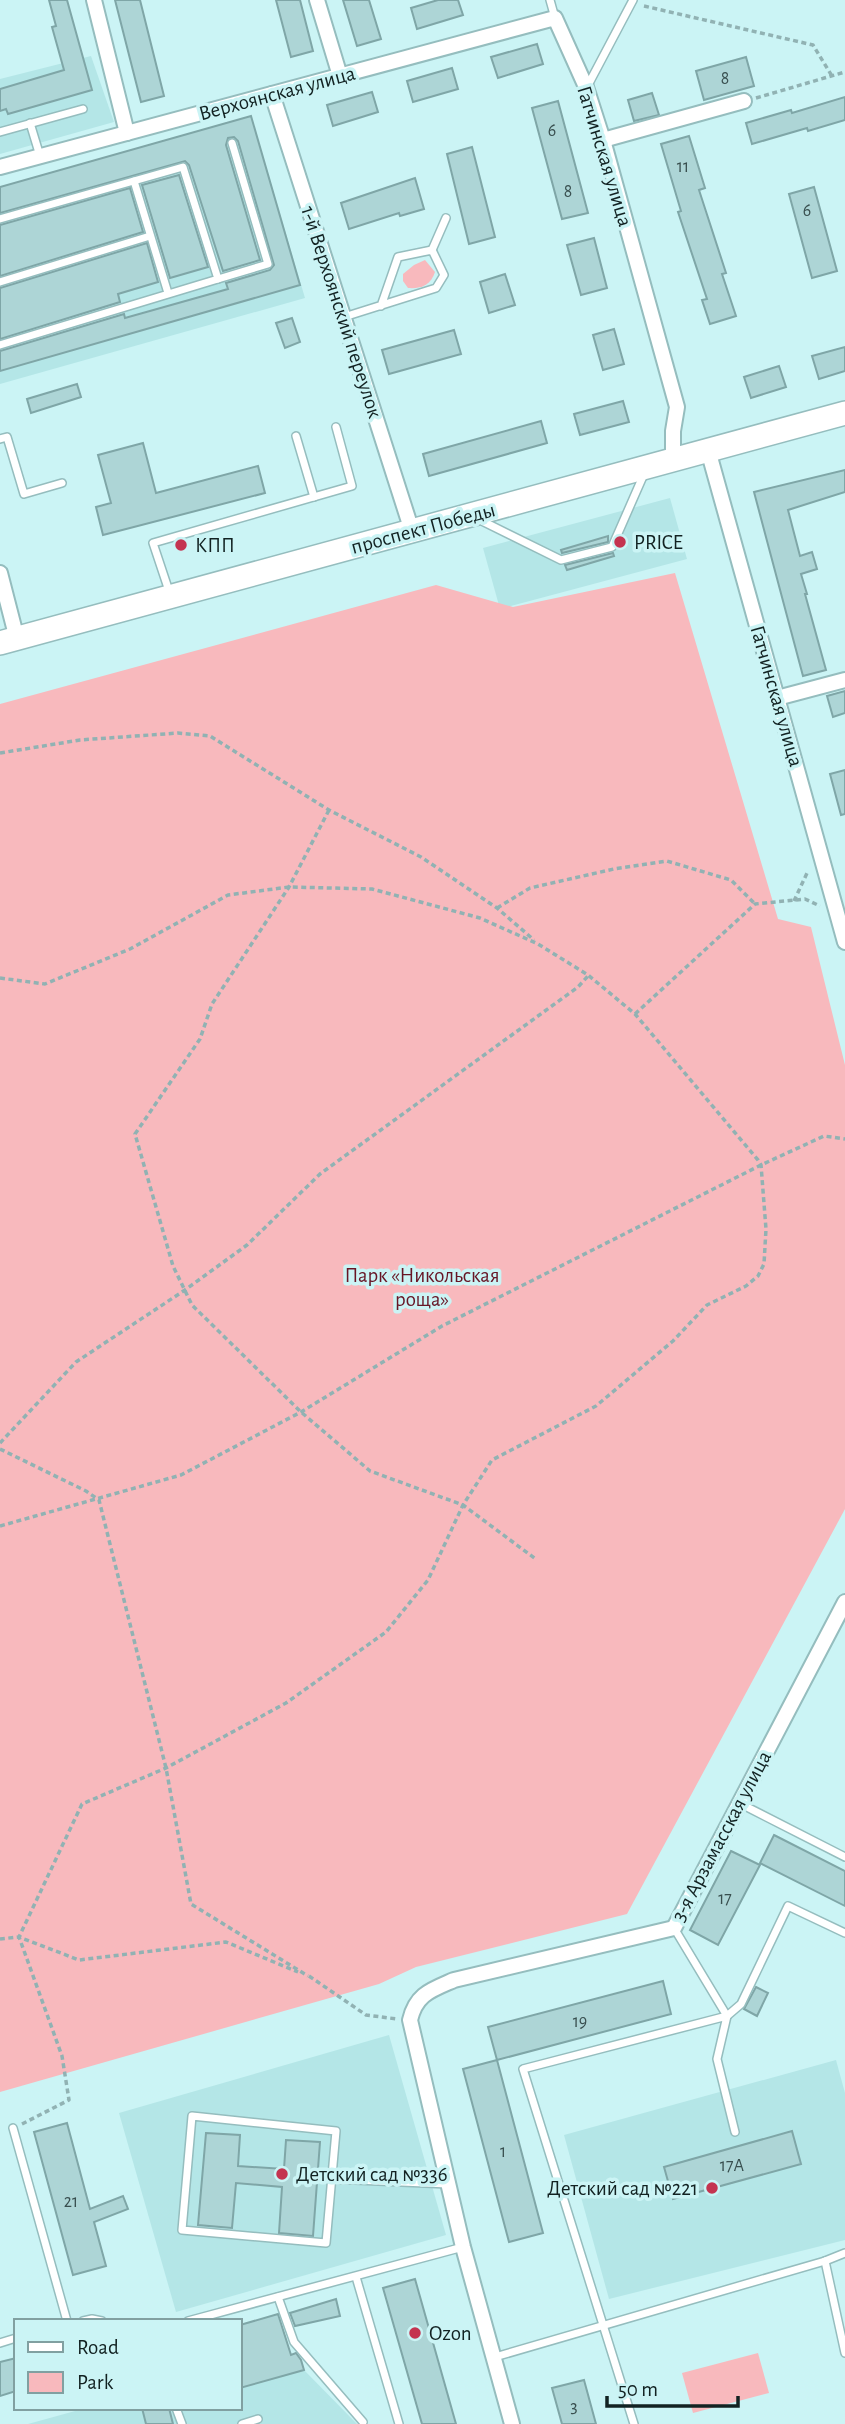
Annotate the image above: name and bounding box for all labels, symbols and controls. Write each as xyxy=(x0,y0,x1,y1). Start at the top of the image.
street label: Верхоянская улица xyxy=(197,62,358,124)
house number: 8 xyxy=(721,70,729,88)
street label: Гатчинская улица xyxy=(573,83,636,229)
house number: 6 xyxy=(548,122,556,140)
house number: 11 xyxy=(677,158,689,176)
house number: 8 xyxy=(564,183,572,201)
house number: 6 xyxy=(803,202,811,220)
street label: 1-й Верхоянский переулок xyxy=(297,204,386,421)
street label: проспект Победы xyxy=(349,499,498,558)
place label: PRICE xyxy=(634,532,683,553)
marker: PRICE xyxy=(612,534,628,550)
place label: КПП xyxy=(195,535,235,556)
marker: КПП xyxy=(173,537,189,553)
street label: Гатчинская улица xyxy=(746,623,807,770)
park label: Парк «Никольская роща» xyxy=(344,1265,500,1310)
street label: 3-я Арзамасская улица xyxy=(668,1747,775,1925)
house number: 17 xyxy=(718,1890,732,1908)
house number: 19 xyxy=(573,2013,587,2031)
house number: 1 xyxy=(500,2143,506,2161)
house number: 17А xyxy=(720,2157,745,2175)
place label: Детский сад №336 xyxy=(296,2164,448,2185)
marker: Детский сад №336 xyxy=(274,2166,290,2182)
place label: Детский сад №221 xyxy=(547,2178,698,2199)
marker: Детский сад №221 xyxy=(704,2180,720,2196)
house number: 21 xyxy=(64,2193,78,2211)
legend xyxy=(14,2319,242,2410)
place label: Ozon xyxy=(429,2323,472,2344)
marker: Ozon xyxy=(407,2325,423,2341)
text: Road xyxy=(77,2337,119,2358)
scale bar xyxy=(607,2364,738,2408)
text: Park xyxy=(77,2372,114,2393)
text: 50 m xyxy=(618,2379,658,2400)
house number: 3 xyxy=(570,2398,578,2416)

